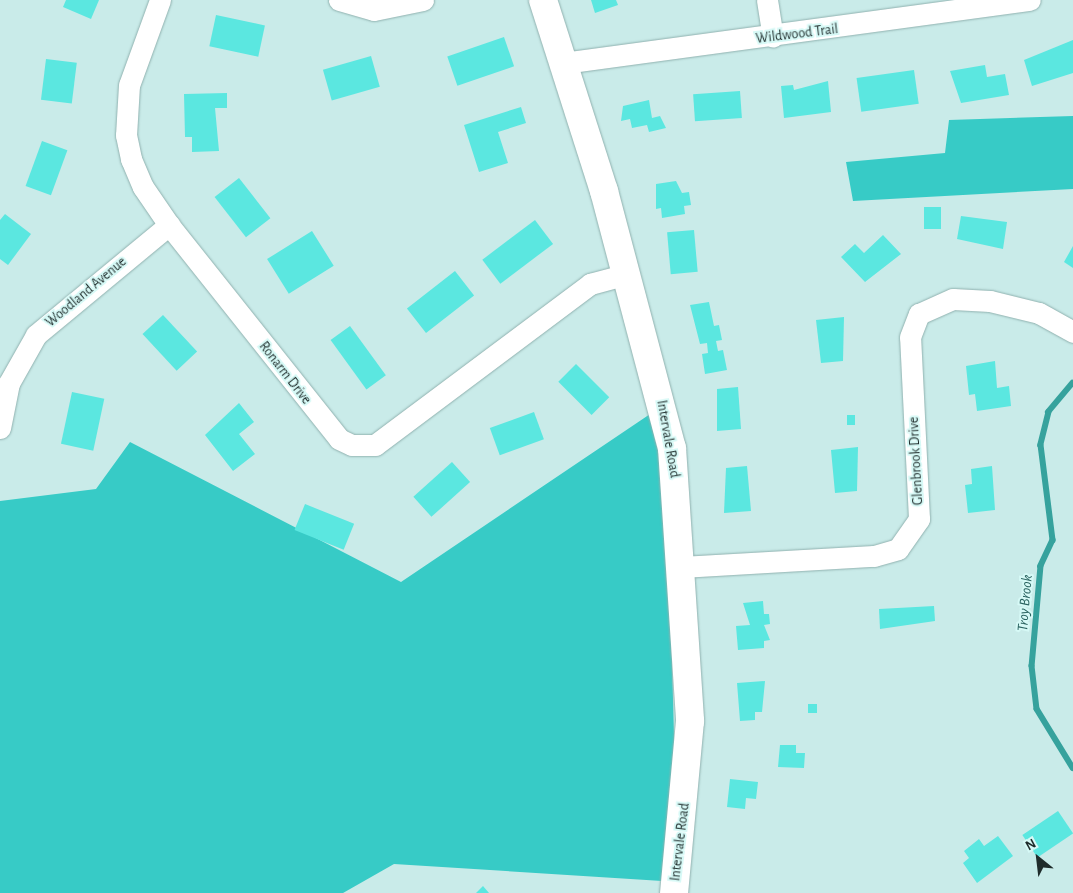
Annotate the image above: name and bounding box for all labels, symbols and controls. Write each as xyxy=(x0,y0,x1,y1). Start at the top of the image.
street label: Wildwood Trail xyxy=(755,21,839,47)
street label: Woodland Avenue xyxy=(42,253,130,331)
street label: Ronarm Drive xyxy=(255,338,315,408)
street label: Intervale Road xyxy=(653,399,683,479)
street label: Glenbrook Drive xyxy=(905,416,927,506)
water label: Troy Brook xyxy=(1014,574,1036,632)
street label: Intervale Road xyxy=(667,802,693,882)
north arrow xyxy=(1013,833,1063,883)
text: N xyxy=(1023,836,1038,853)

